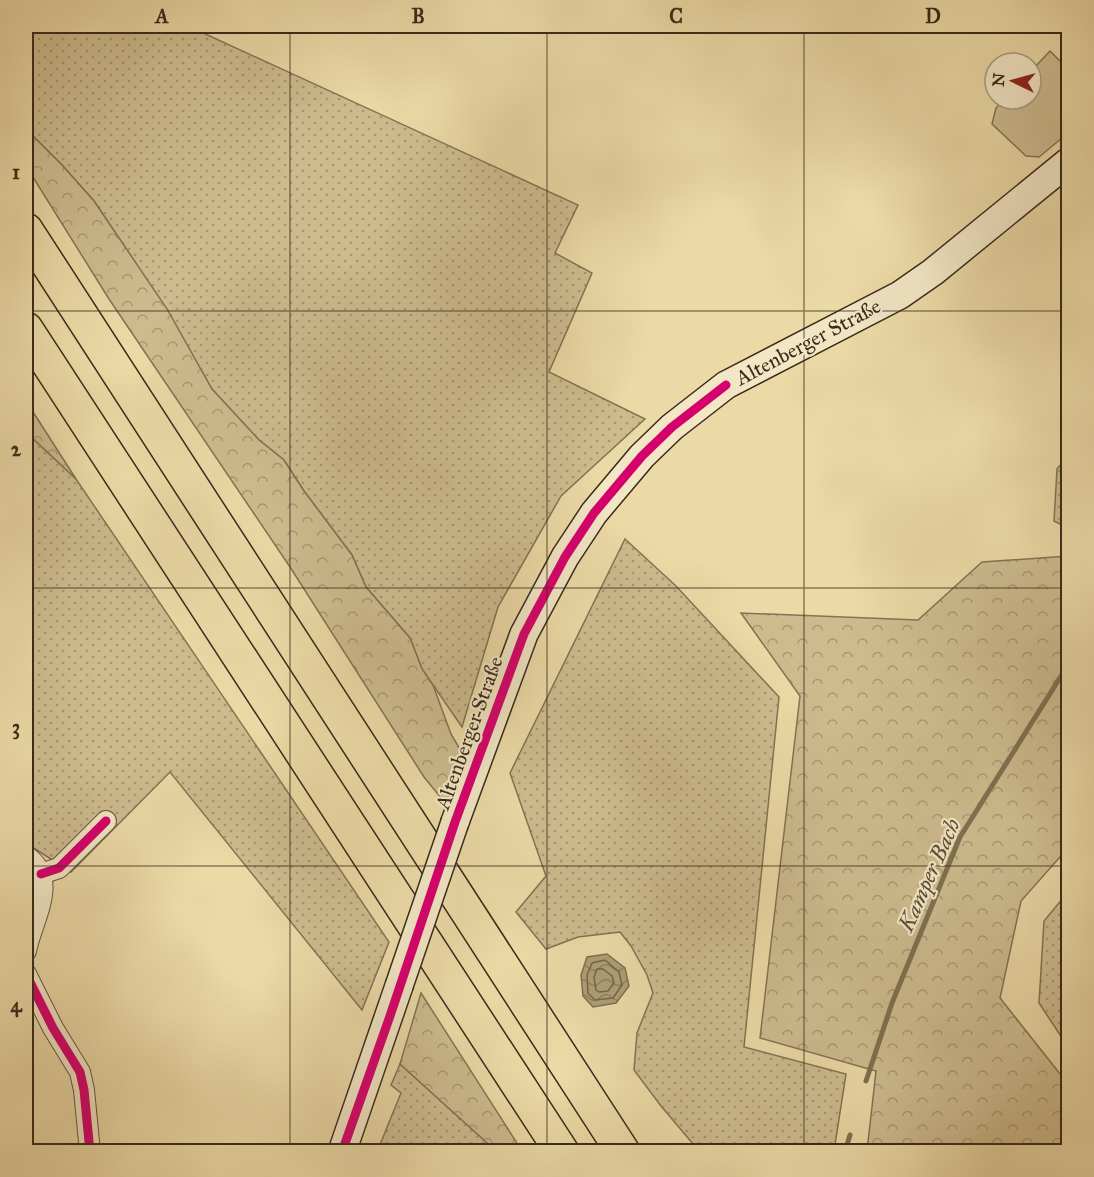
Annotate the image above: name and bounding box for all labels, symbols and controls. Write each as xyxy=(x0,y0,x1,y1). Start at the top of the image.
text: A xyxy=(153,4,169,28)
text: B xyxy=(411,4,425,28)
text: C xyxy=(669,4,683,28)
text: D xyxy=(925,4,941,28)
north arrow xyxy=(983,51,1043,111)
text: N xyxy=(988,72,1009,87)
text: 1 xyxy=(12,160,20,184)
street label: Altenberger Straße xyxy=(730,293,885,392)
text: 2 xyxy=(11,437,22,461)
street label: Altenberger Straße xyxy=(429,653,509,814)
text: 3 xyxy=(12,715,20,740)
water label: Kamper Bach xyxy=(892,814,966,936)
text: 4 xyxy=(10,993,22,1018)

